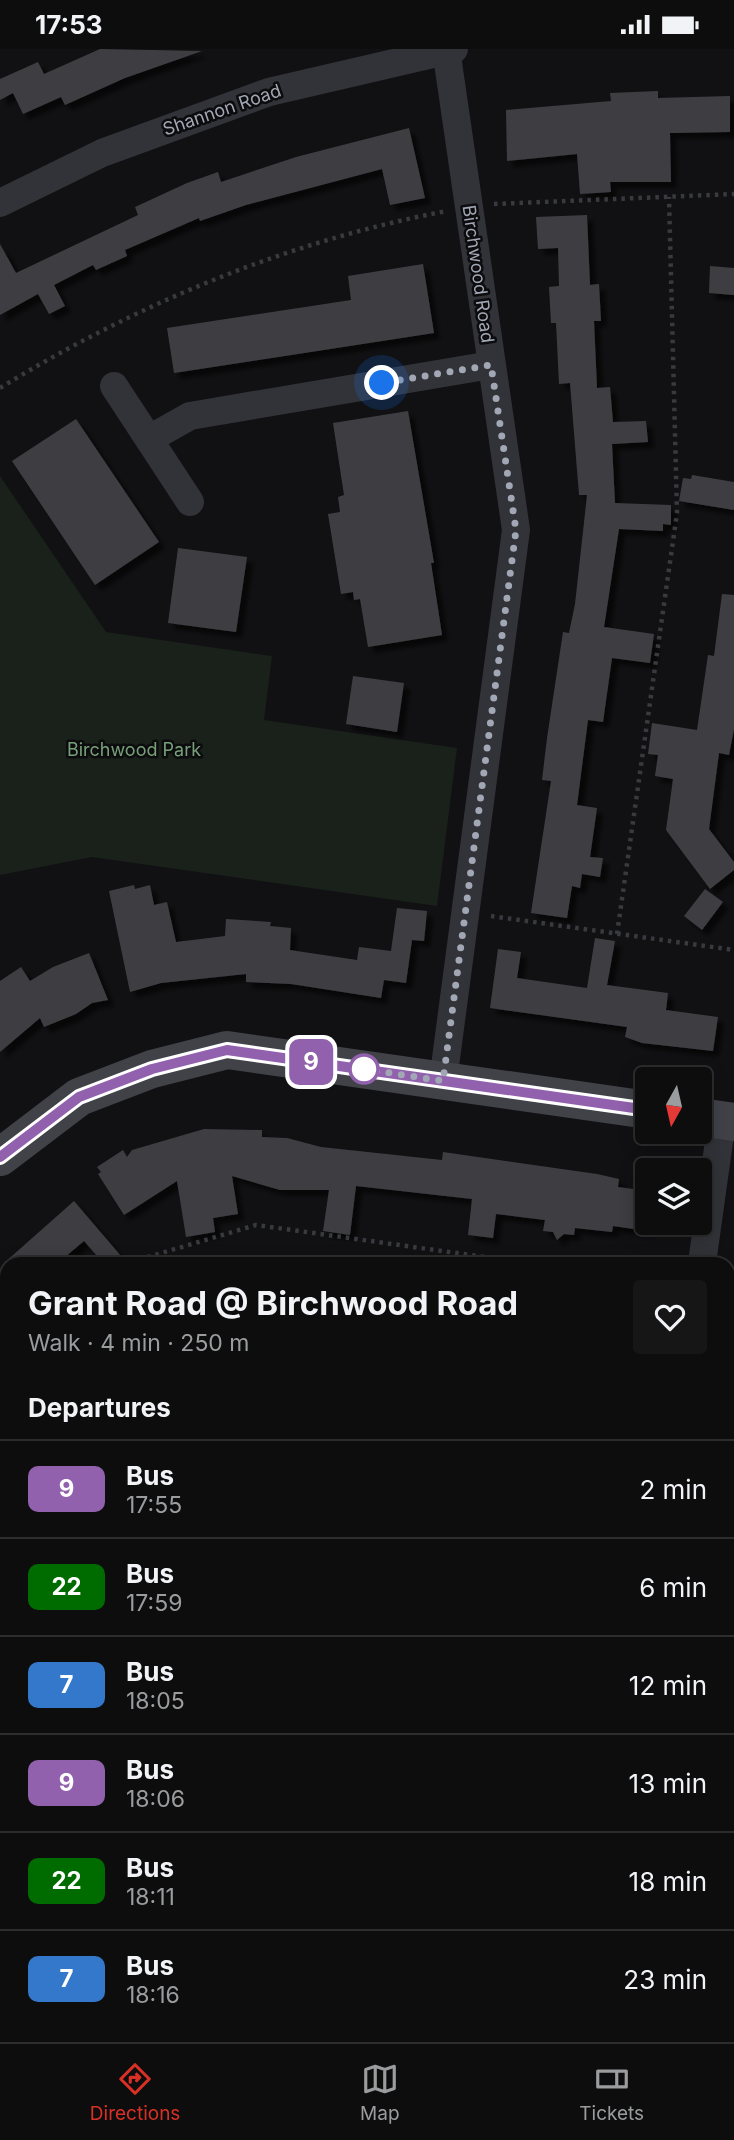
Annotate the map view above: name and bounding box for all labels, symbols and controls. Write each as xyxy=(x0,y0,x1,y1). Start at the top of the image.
text: 17:53 xyxy=(35,9,103,40)
street label: Shannon Road xyxy=(160,79,284,140)
street label: Birchwood Road xyxy=(458,204,499,344)
your location xyxy=(364,365,399,400)
park label: Birchwood Park xyxy=(67,739,201,760)
line badge: 9 xyxy=(288,1039,334,1085)
text: 9 xyxy=(303,1047,319,1076)
unlabelled marker xyxy=(349,1054,379,1084)
north arrow xyxy=(635,1067,712,1145)
map controls xyxy=(635,1067,712,1235)
button: layers xyxy=(635,1158,712,1235)
button: heart xyxy=(633,1280,707,1354)
text: Grant Road @ Birchwood Road xyxy=(28,1283,518,1323)
text: Walk · 4 min · 250 m xyxy=(28,1329,250,1357)
text: Departures xyxy=(28,1392,171,1423)
text: Bus xyxy=(126,1460,174,1491)
text: 9 xyxy=(59,1474,74,1503)
text: 2 min xyxy=(639,1474,707,1505)
text: 17:55 xyxy=(126,1491,182,1519)
text: Bus xyxy=(126,1558,174,1589)
text: 22 xyxy=(51,1572,82,1601)
text: 6 min xyxy=(639,1572,707,1603)
text: 17:59 xyxy=(126,1589,182,1617)
text: Bus xyxy=(126,1656,174,1687)
text: 7 xyxy=(60,1670,73,1699)
text: 12 min xyxy=(629,1670,707,1701)
text: 18:05 xyxy=(126,1687,185,1715)
text: Bus xyxy=(126,1754,174,1785)
text: 9 xyxy=(59,1768,74,1797)
text: 13 min xyxy=(629,1768,707,1799)
text: 18:06 xyxy=(126,1785,185,1813)
text: Bus xyxy=(126,1852,174,1883)
text: 22 xyxy=(51,1866,82,1895)
text: 18 min xyxy=(629,1866,707,1897)
text: 18:11 xyxy=(126,1883,175,1911)
text: Bus xyxy=(126,1950,174,1981)
text: 7 xyxy=(60,1964,73,1993)
text: 23 min xyxy=(623,1964,707,1995)
text: 18:16 xyxy=(126,1981,180,2009)
tab: Directions xyxy=(90,2060,180,2125)
tab: Map xyxy=(360,2060,400,2125)
tab: Tickets xyxy=(579,2060,644,2125)

